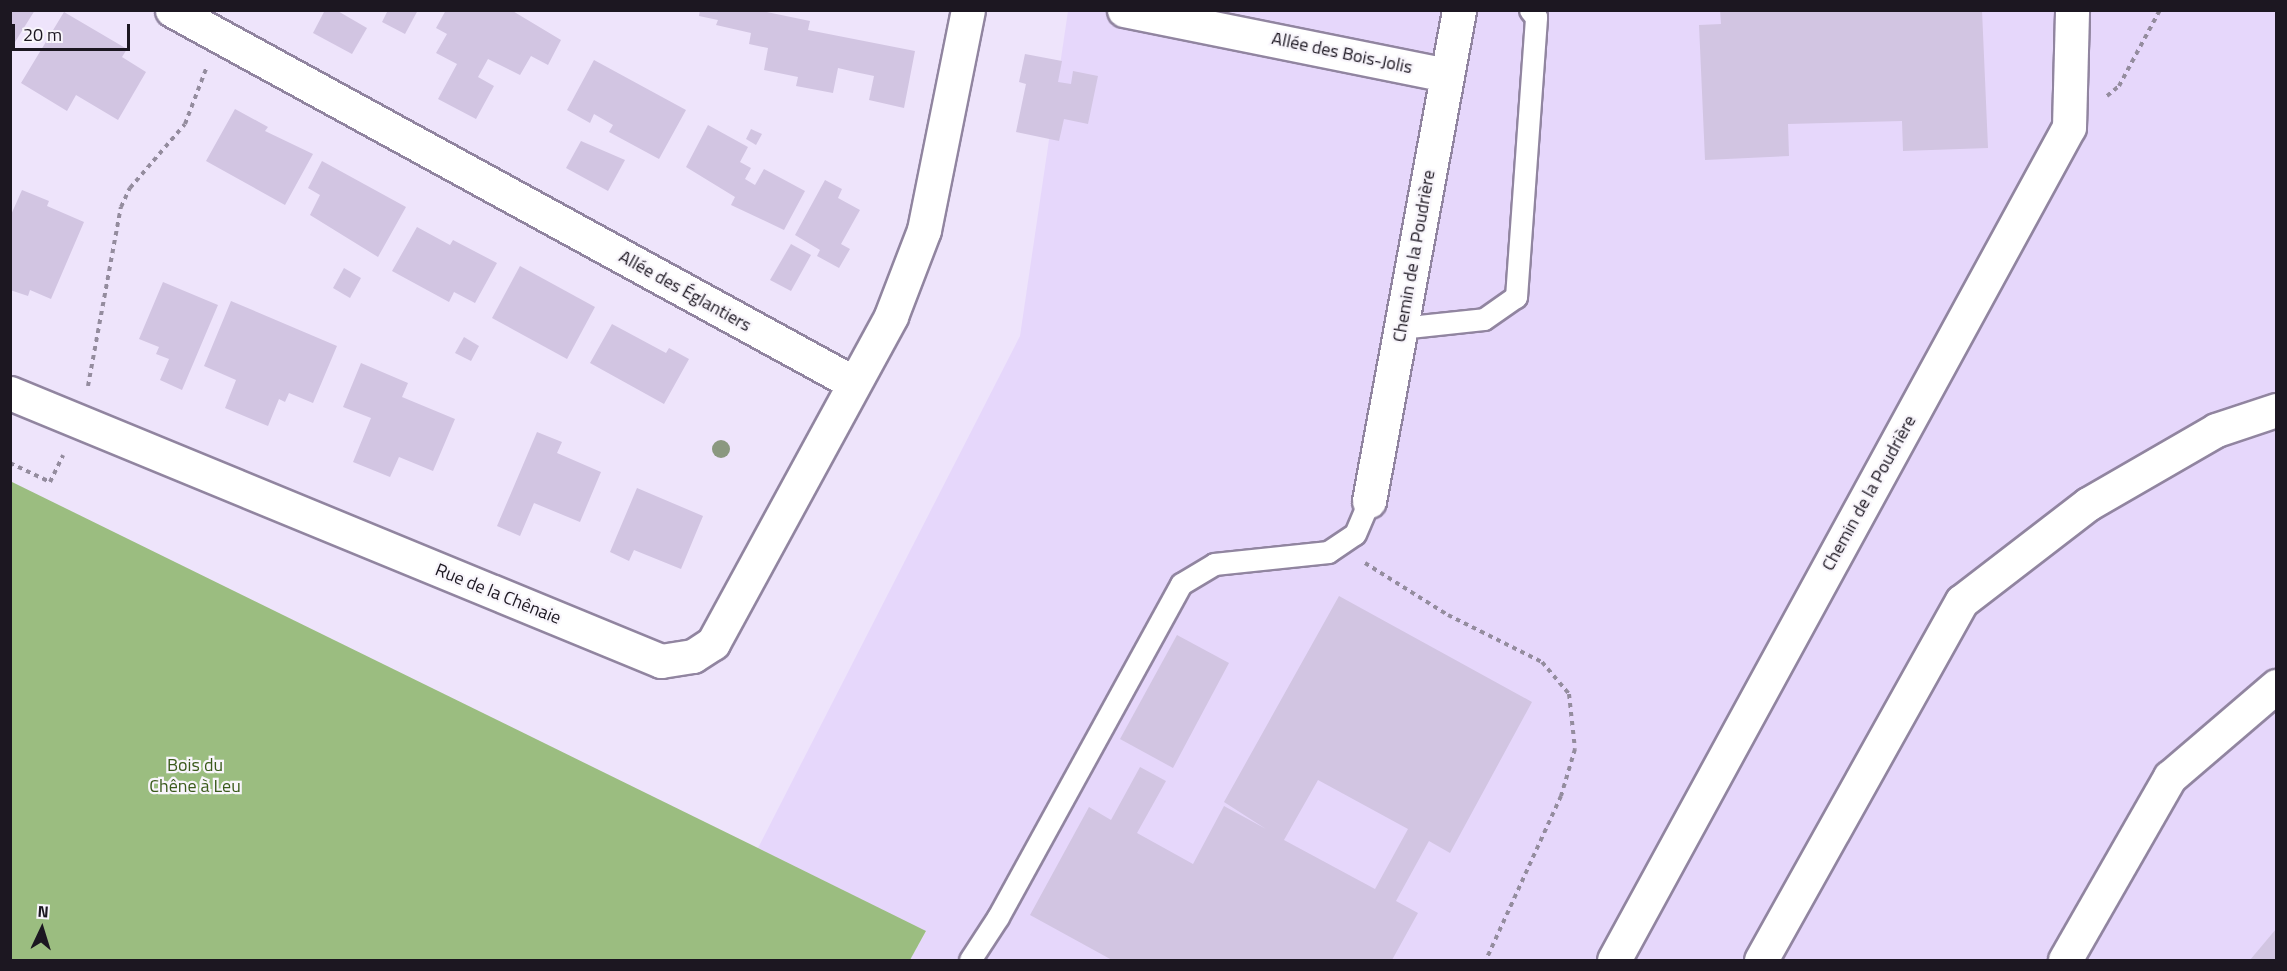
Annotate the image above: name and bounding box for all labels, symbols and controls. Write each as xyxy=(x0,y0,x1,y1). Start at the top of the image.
scale bar xyxy=(15,12,134,50)
text: 20 m xyxy=(23,21,62,48)
street label: Allée des Bois-Jolis xyxy=(1270,28,1414,78)
street label: Chemin de la Poudrière xyxy=(1388,168,1440,344)
street label: Allée des Églantiers xyxy=(615,246,755,336)
street label: Chemin de la Poudrière xyxy=(1817,411,1921,575)
street label: Rue de la Chênaie xyxy=(432,559,564,629)
park label: Bois du Chêne à Leu xyxy=(149,755,241,798)
north arrow xyxy=(12,899,72,959)
text: N xyxy=(37,899,50,923)

